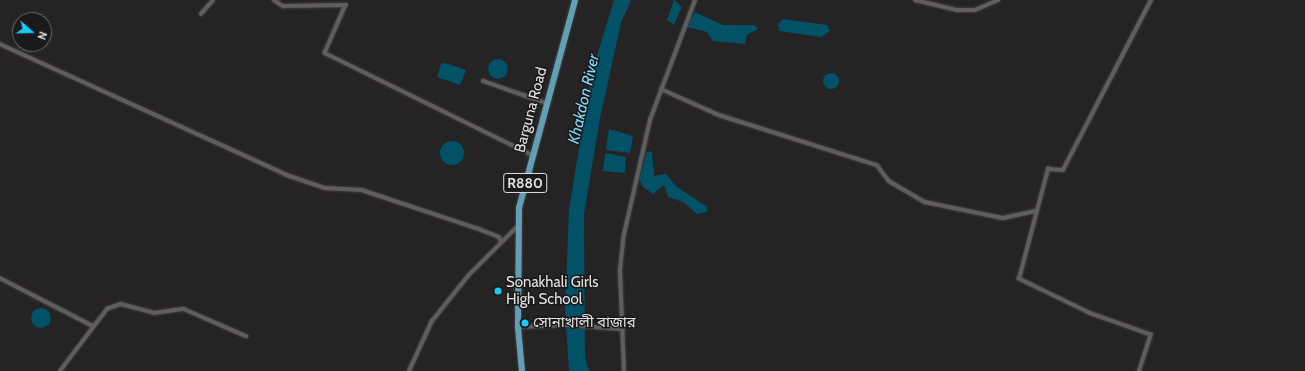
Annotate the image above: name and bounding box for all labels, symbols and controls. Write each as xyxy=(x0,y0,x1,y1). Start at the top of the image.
north arrow xyxy=(12,12,52,52)
text: N xyxy=(34,30,50,42)
water label: Khakdon River xyxy=(564,52,604,146)
street label: Barguna Road xyxy=(511,65,551,155)
road number: R880 xyxy=(503,171,547,195)
place label: Sonakhali Girls High School xyxy=(506,273,598,308)
marker: Sonakhali Girls High School xyxy=(493,286,503,296)
place label: সোনাখালী বাজার xyxy=(533,314,636,332)
marker: সোনাখালী বাজার xyxy=(520,318,530,328)

